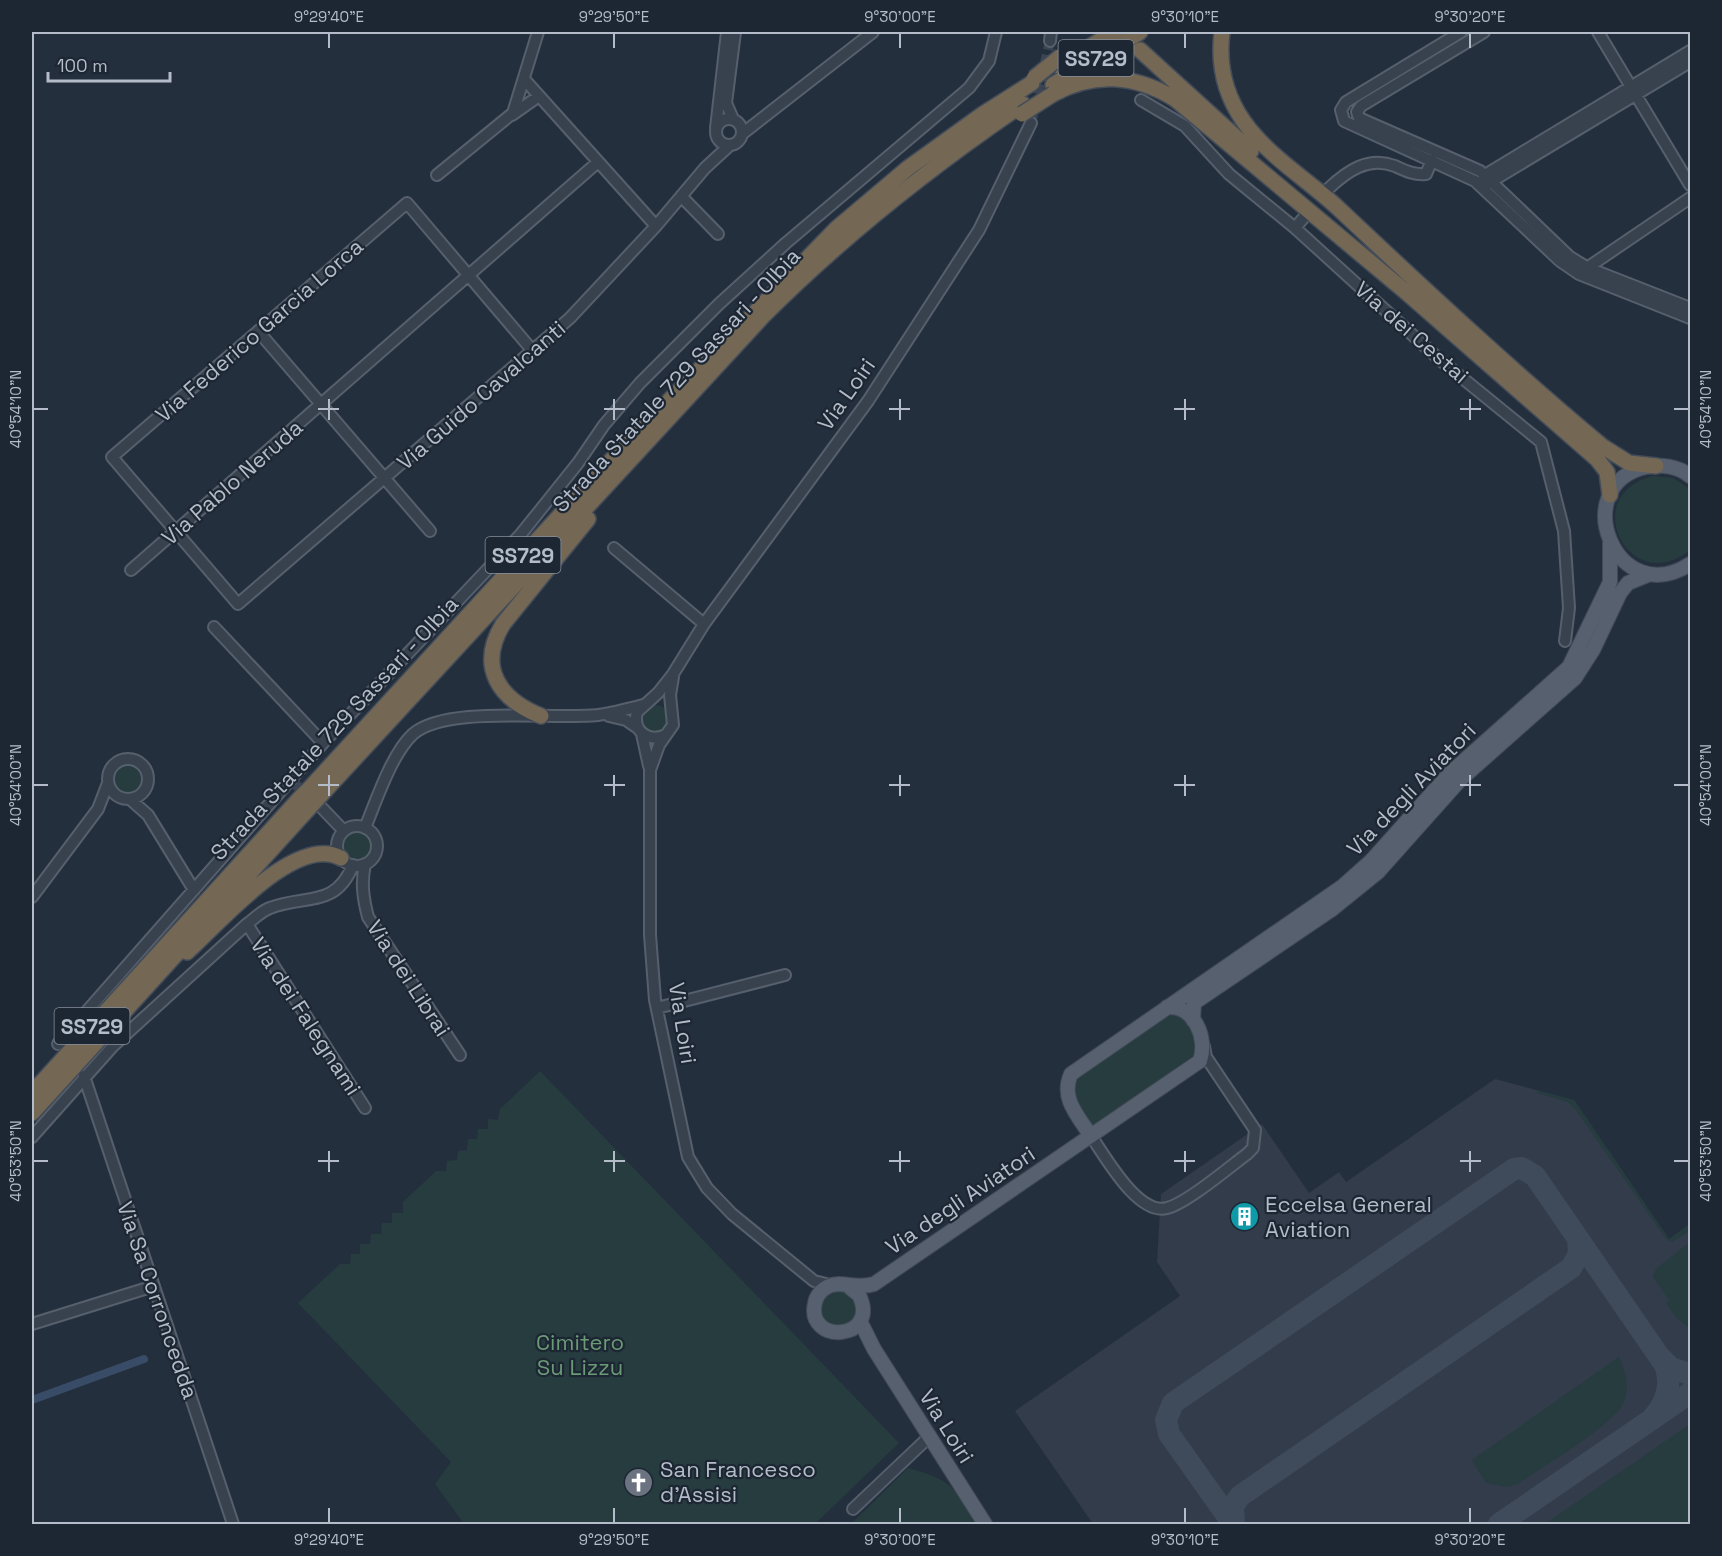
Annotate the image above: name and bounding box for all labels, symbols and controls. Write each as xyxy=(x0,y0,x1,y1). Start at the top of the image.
text: 9°29'40"E xyxy=(294,7,364,26)
text: 9°29'50"E xyxy=(579,7,649,26)
text: 9°30'00"E xyxy=(864,7,936,26)
text: 9°30'10"E xyxy=(1151,7,1219,26)
text: 9°30'20"E xyxy=(1435,7,1505,26)
road number: SS729 xyxy=(1058,40,1134,76)
scale bar xyxy=(48,45,170,83)
text: 100 m xyxy=(57,54,108,77)
street label: Via Federico Garcia Lorca xyxy=(149,232,369,428)
street label: Strada Statale 729 Sassari - Olbia xyxy=(546,242,806,518)
street label: Via dei Cestai xyxy=(1349,275,1475,389)
street label: Via Guido Cavalcanti xyxy=(391,314,571,476)
street label: Via Loiri xyxy=(811,352,881,436)
text: 40°54'10"N xyxy=(6,370,25,448)
text: 40°54'10"N xyxy=(1696,370,1715,448)
street label: Via Pablo Neruda xyxy=(156,413,309,551)
road number: SS729 xyxy=(486,537,560,573)
street label: Strada Statale 729 Sassari - Olbia xyxy=(204,590,464,866)
street label: Via degli Aviatori xyxy=(1340,717,1482,861)
text: 40°54'00"N xyxy=(6,744,25,826)
text: 40°54'00"N xyxy=(1696,744,1715,826)
street label: Via dei Librai xyxy=(361,915,457,1041)
street label: Via dei Falegnami xyxy=(244,932,368,1100)
street label: Via Loiri xyxy=(663,980,703,1066)
road number: SS729 xyxy=(54,1008,130,1044)
text: 40°53'50"N xyxy=(6,1120,25,1202)
text: 40°53'50"N xyxy=(1696,1120,1715,1202)
street label: Via degli Aviatori xyxy=(880,1140,1040,1260)
place label: Eccelsa General Aviation xyxy=(1265,1190,1432,1243)
street label: Via Sa Corroncedda xyxy=(111,1197,205,1403)
building icon: Eccelsa General Aviation xyxy=(1228,1201,1260,1233)
park label: Cimitero Su Lizzu xyxy=(536,1328,624,1381)
street label: Via Loiri xyxy=(913,1384,981,1468)
place label: San Francesco d'Assisi xyxy=(660,1455,816,1508)
church icon: San Francesco d'Assisi xyxy=(623,1466,655,1498)
text: 9°29'40"E xyxy=(294,1530,364,1549)
text: 9°29'50"E xyxy=(579,1530,649,1549)
text: 9°30'00"E xyxy=(864,1530,936,1549)
text: 9°30'10"E xyxy=(1151,1530,1219,1549)
text: 9°30'20"E xyxy=(1435,1530,1505,1549)

